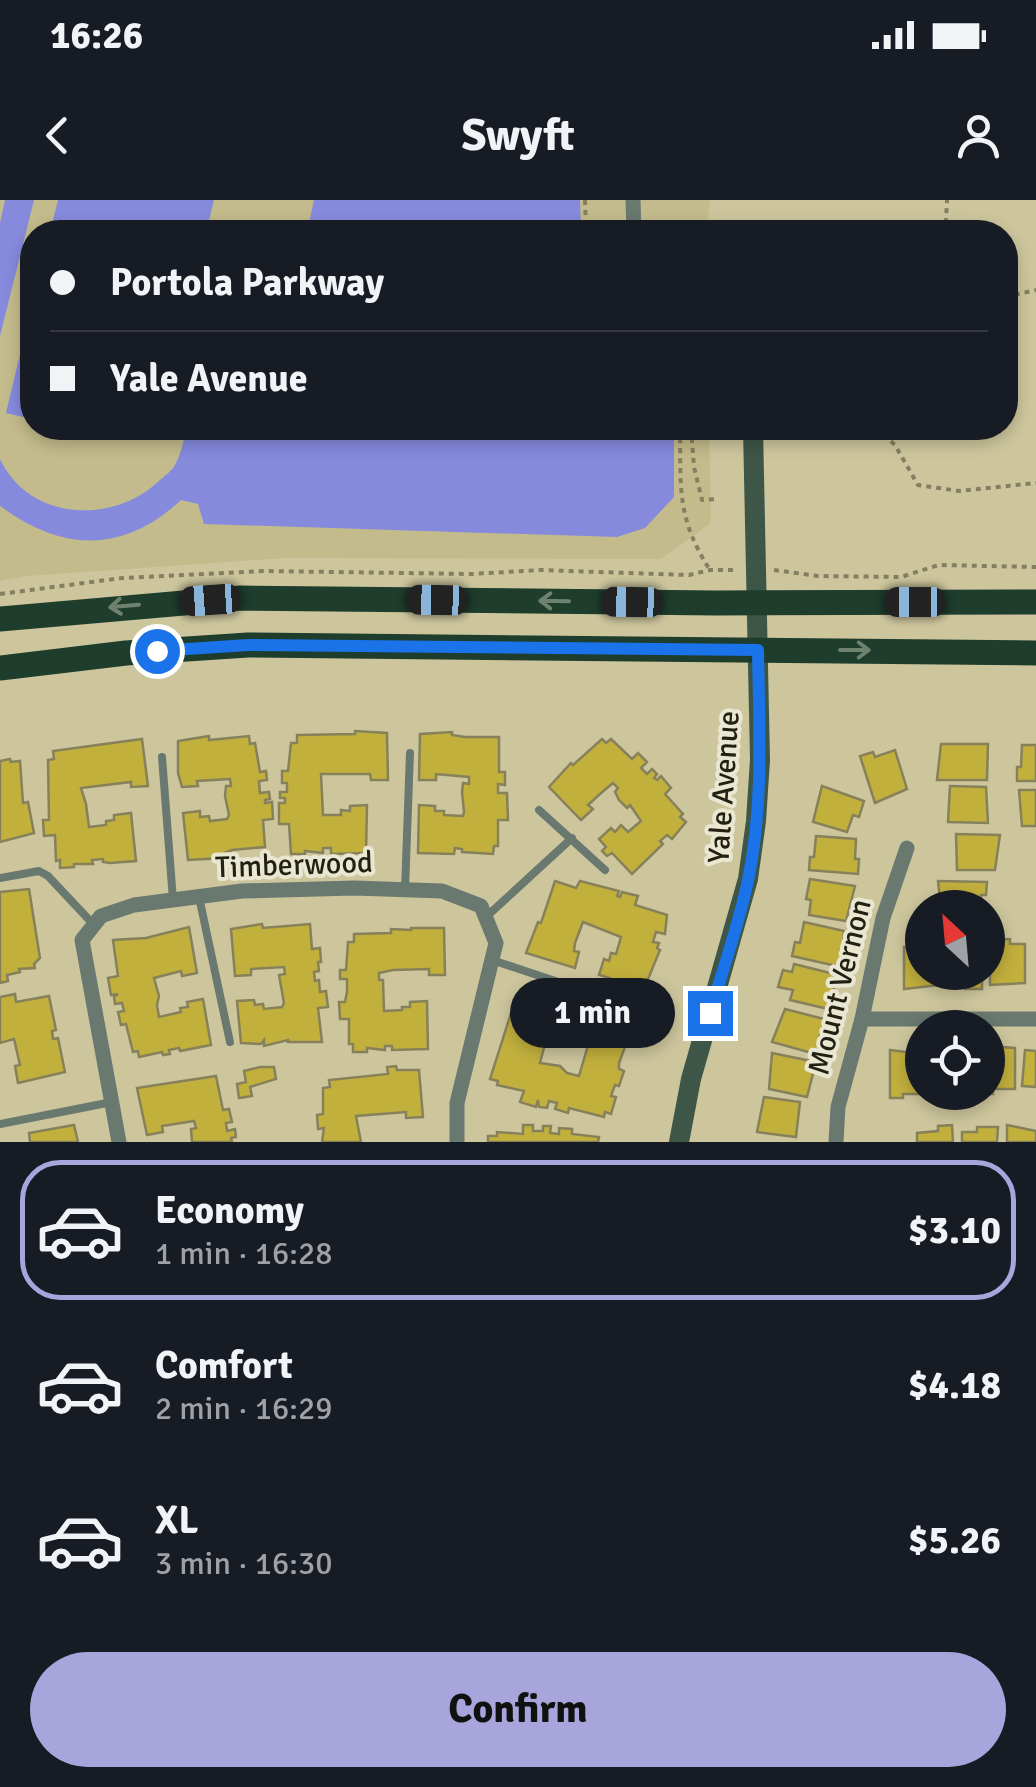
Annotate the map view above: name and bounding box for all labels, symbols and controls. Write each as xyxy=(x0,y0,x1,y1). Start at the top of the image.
text: 16:26 xyxy=(50,12,143,59)
icon: back xyxy=(30,108,85,163)
text: Swyft xyxy=(461,108,575,163)
icon: person xyxy=(951,108,1006,163)
text: Portola Parkway xyxy=(110,259,384,306)
text: Yale Avenue xyxy=(110,355,308,402)
car xyxy=(179,583,241,617)
car xyxy=(407,584,467,616)
car xyxy=(602,586,662,618)
car xyxy=(885,587,945,617)
one-way arrow xyxy=(538,592,570,610)
one-way arrow xyxy=(109,597,141,616)
route start xyxy=(135,629,180,674)
one-way arrow xyxy=(838,640,871,660)
street label: Yale Avenue xyxy=(700,709,748,865)
street label: Timberwood xyxy=(215,844,373,886)
north arrow xyxy=(905,890,1005,990)
map controls xyxy=(905,890,1005,1110)
street label: Mount Vernon xyxy=(800,895,880,1079)
callout: 1 min xyxy=(510,978,675,1048)
route end xyxy=(688,991,733,1036)
text: 1 min xyxy=(554,993,631,1032)
button: locate xyxy=(905,1010,1005,1110)
icon: car xyxy=(35,1185,125,1275)
text: Economy xyxy=(155,1187,304,1234)
text: $3.10 xyxy=(908,1207,1001,1254)
text: 1 min · 16:28 xyxy=(155,1234,333,1273)
icon: car xyxy=(35,1340,125,1430)
text: Comfort xyxy=(155,1342,293,1389)
text: $4.18 xyxy=(908,1362,1001,1409)
text: 2 min · 16:29 xyxy=(155,1389,333,1428)
icon: car xyxy=(35,1495,125,1585)
text: XL xyxy=(155,1497,198,1544)
text: $5.26 xyxy=(908,1517,1001,1564)
text: 3 min · 16:30 xyxy=(155,1544,333,1583)
button: Confirm xyxy=(30,1652,1006,1767)

